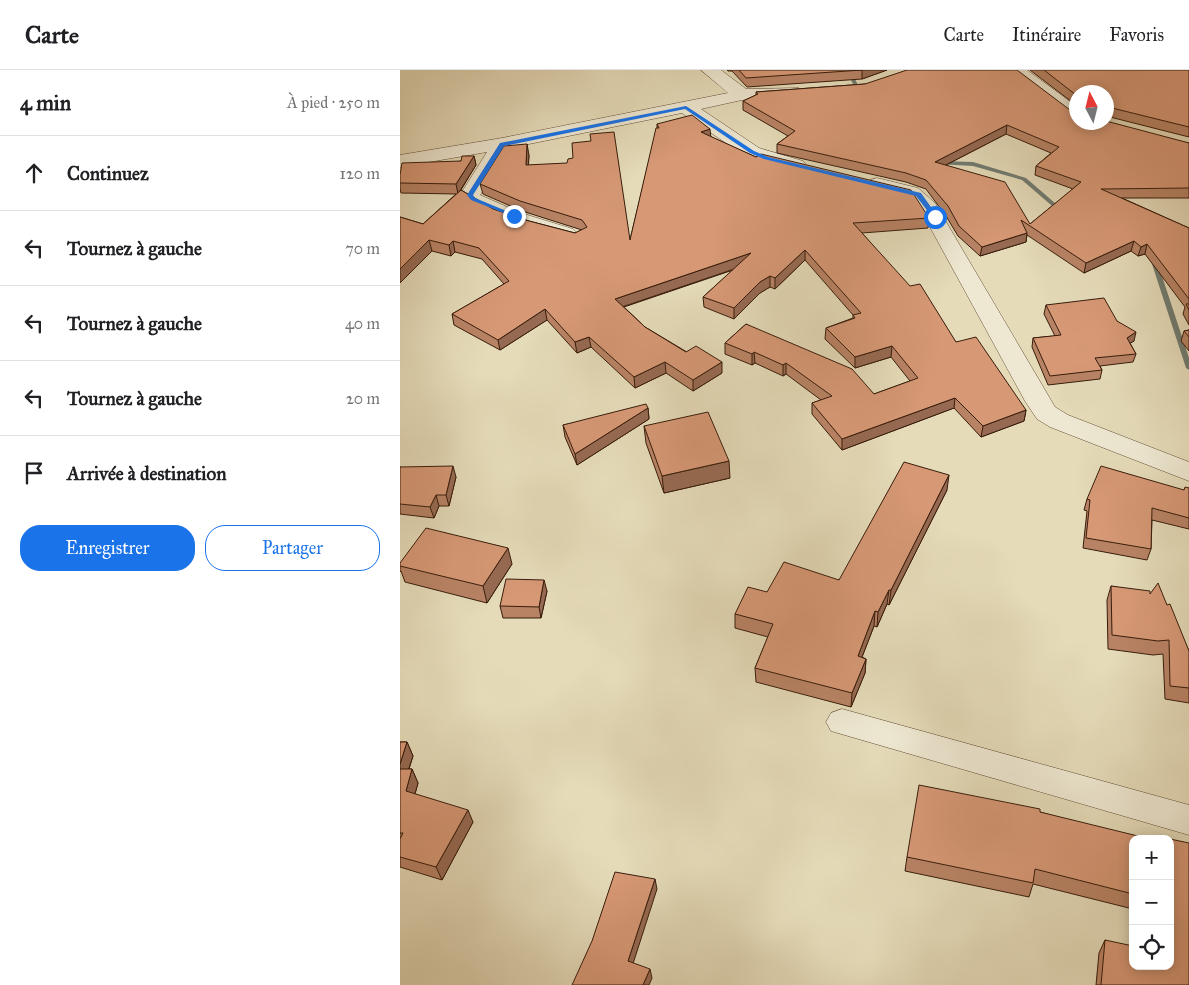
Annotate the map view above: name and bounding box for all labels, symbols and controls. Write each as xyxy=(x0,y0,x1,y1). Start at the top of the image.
text: Carte xyxy=(25,20,79,50)
text: Carte xyxy=(944,24,984,46)
text: Itinéraire xyxy=(1012,24,1081,46)
text: Favoris xyxy=(1109,24,1164,46)
north arrow xyxy=(1069,85,1114,130)
text: 4 min xyxy=(20,90,71,116)
text: À pied · 250 m xyxy=(287,93,380,112)
icon: ahead xyxy=(20,159,48,187)
text: Continuez xyxy=(67,162,149,185)
text: 120 m xyxy=(340,164,380,183)
route end xyxy=(503,205,526,228)
route start xyxy=(924,206,947,229)
icon: left xyxy=(20,234,48,262)
text: Tournez à gauche xyxy=(67,237,202,260)
text: 70 m xyxy=(345,239,380,258)
icon: left xyxy=(20,309,48,337)
text: Tournez à gauche xyxy=(67,312,202,335)
text: 40 m xyxy=(345,314,380,333)
icon: left xyxy=(20,384,48,412)
text: Tournez à gauche xyxy=(67,387,202,410)
text: 20 m xyxy=(346,389,380,408)
icon: arrive xyxy=(20,459,48,487)
text: Arrivée à destination xyxy=(67,462,226,485)
button: Enregistrer xyxy=(20,525,195,571)
button: Partager xyxy=(205,525,380,571)
map controls xyxy=(1129,835,1174,970)
button: + xyxy=(1129,835,1174,880)
button: − xyxy=(1129,880,1174,925)
button: locate xyxy=(1129,925,1174,970)

